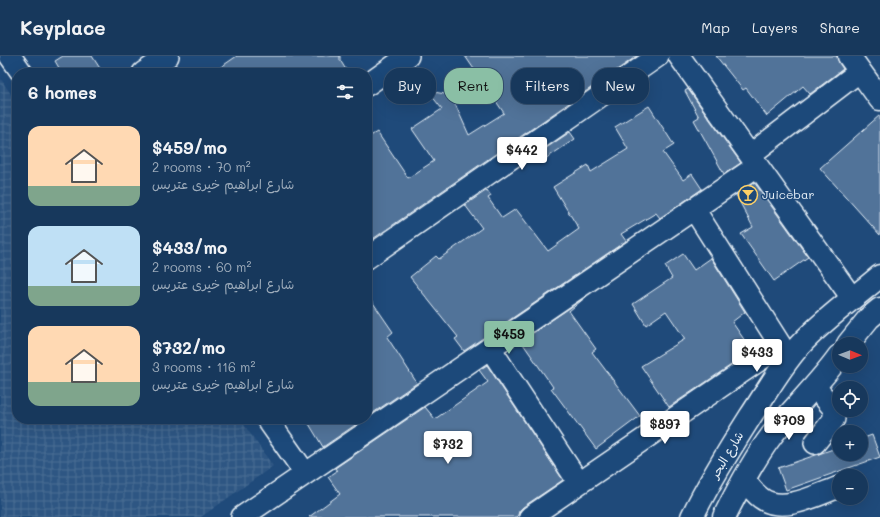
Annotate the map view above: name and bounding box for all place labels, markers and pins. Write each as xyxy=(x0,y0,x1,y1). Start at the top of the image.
pin: $442 xyxy=(498,137,546,171)
bar icon: Juicebar xyxy=(737,184,759,206)
place label: Juicebar xyxy=(762,186,814,202)
pin: $459 xyxy=(485,321,533,355)
pin: $433 xyxy=(733,339,781,373)
pin: $709 xyxy=(765,407,813,441)
pin: $897 xyxy=(641,411,689,445)
pin: $732 xyxy=(424,431,472,465)

